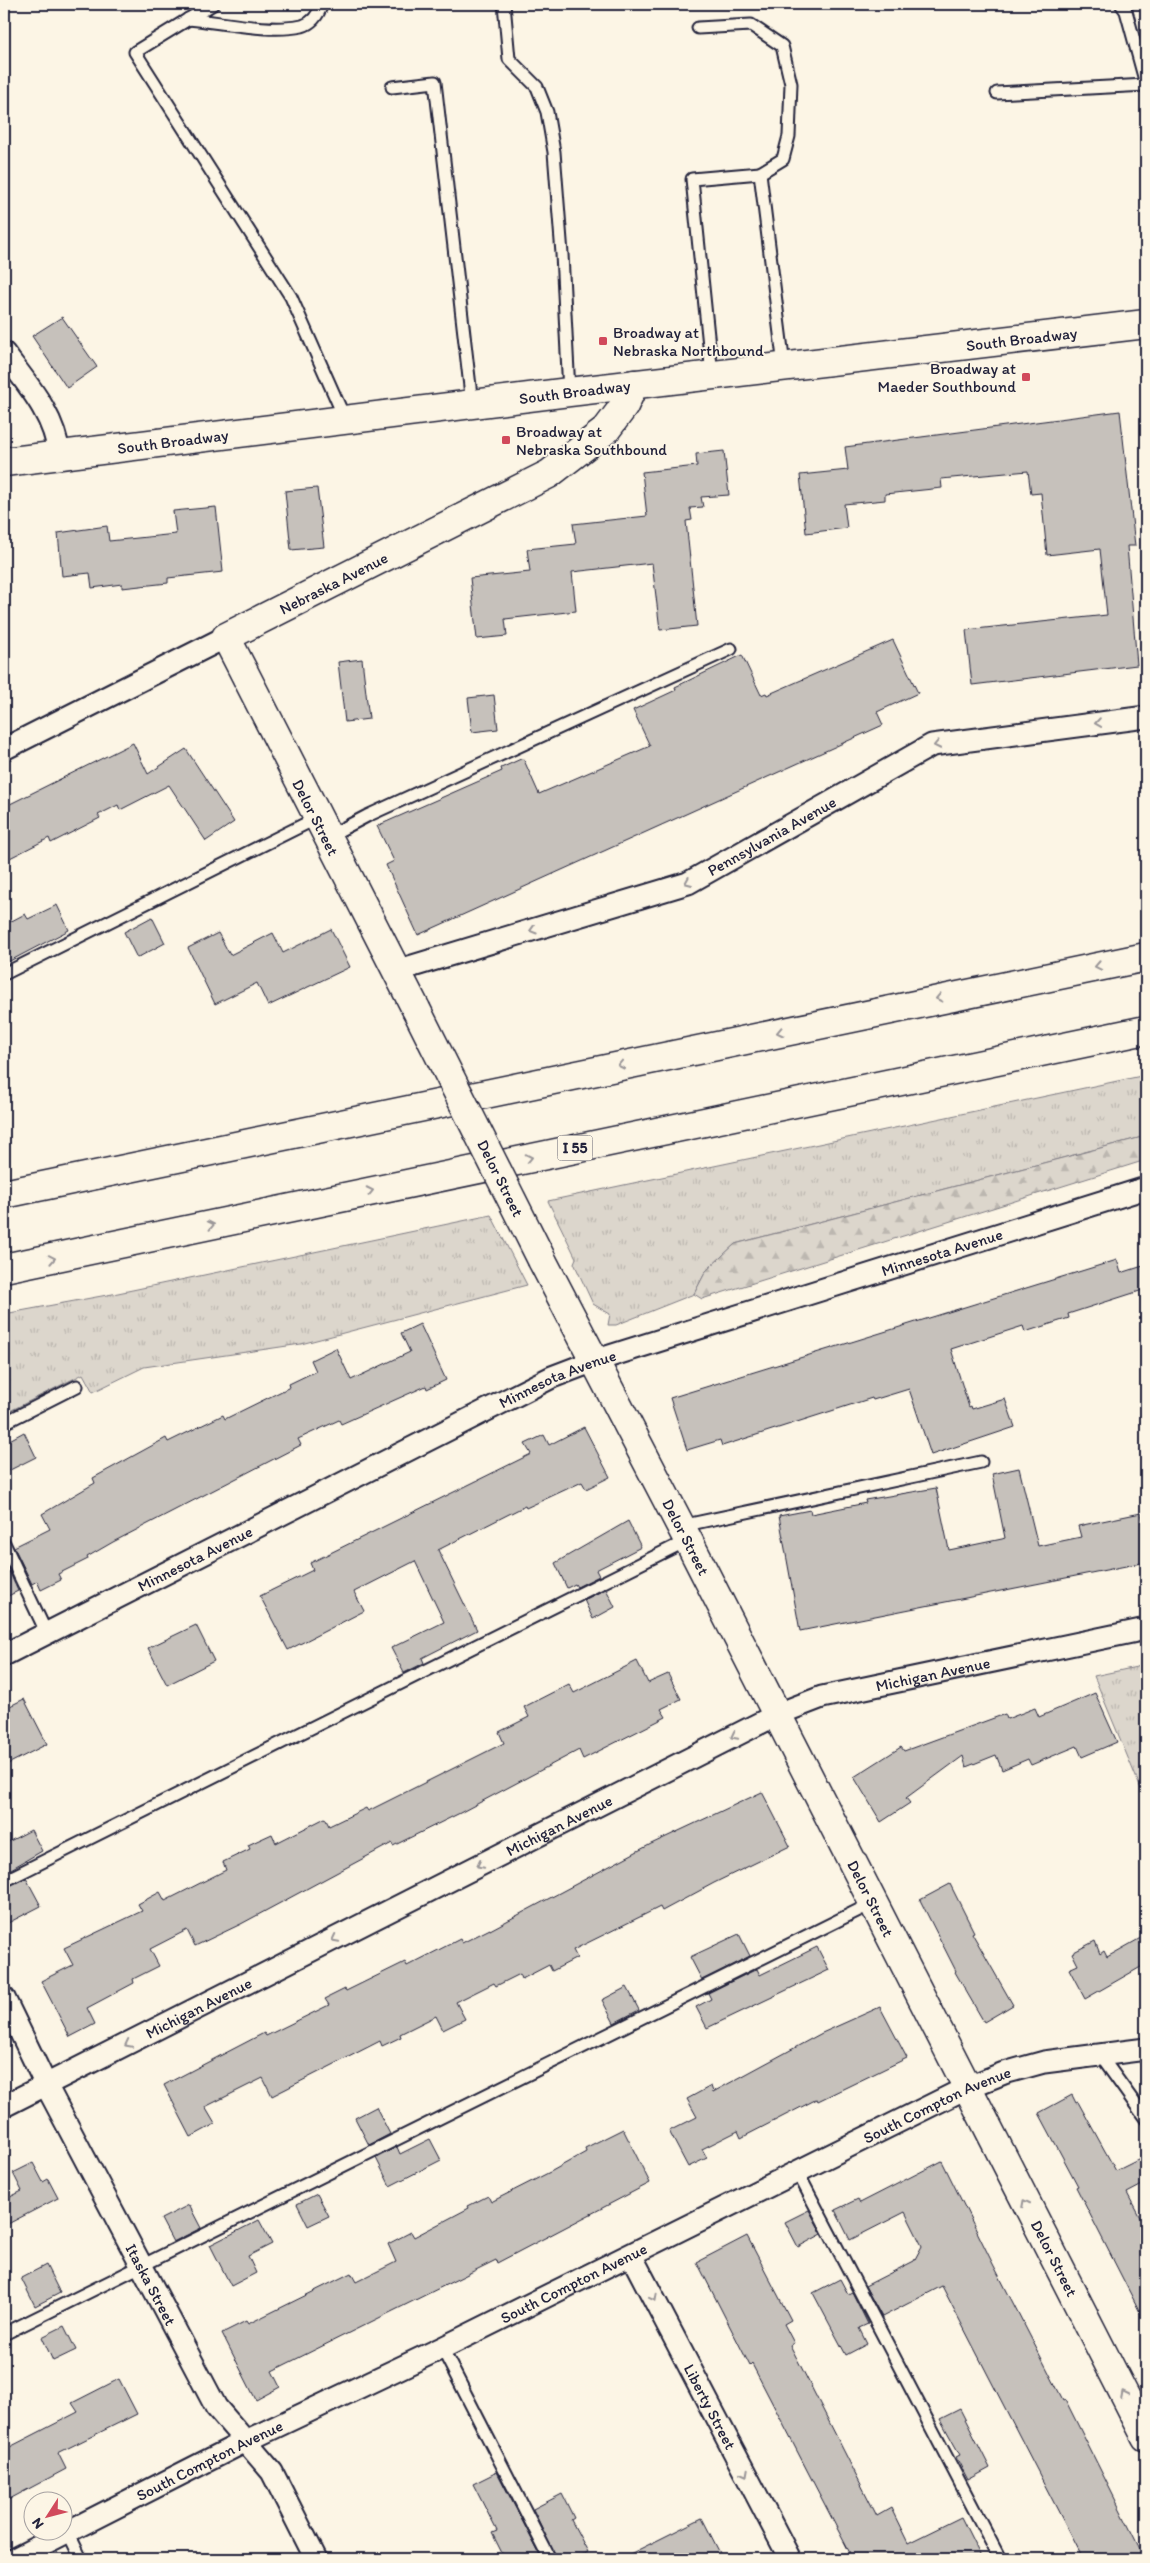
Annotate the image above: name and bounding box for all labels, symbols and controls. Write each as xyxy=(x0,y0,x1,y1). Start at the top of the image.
place label: Broadway at Nebraska Northbound xyxy=(613,323,764,360)
street label: South Broadway xyxy=(965,323,1079,355)
marker: Broadway at Nebraska Northbound xyxy=(597,335,609,347)
place label: Broadway at Maeder Southbound xyxy=(878,359,1016,396)
marker: Broadway at Maeder Southbound xyxy=(1020,371,1032,383)
street label: South Broadway xyxy=(518,376,632,408)
place label: Broadway at Nebraska Southbound xyxy=(516,422,667,459)
street label: South Broadway xyxy=(116,425,230,458)
marker: Broadway at Nebraska Southbound xyxy=(500,434,512,446)
street label: Nebraska Avenue xyxy=(276,548,391,619)
one-way arrow xyxy=(1094,717,1102,728)
one-way arrow xyxy=(933,739,942,750)
street label: Delor Street xyxy=(288,776,343,859)
street label: Pennsylvania Avenue xyxy=(704,792,840,880)
one-way arrow xyxy=(684,876,693,887)
one-way arrow xyxy=(529,925,537,935)
one-way arrow xyxy=(1094,961,1103,971)
one-way arrow xyxy=(935,993,944,1003)
one-way arrow xyxy=(776,1026,785,1037)
one-way arrow xyxy=(617,1059,625,1070)
road number: I 55 xyxy=(558,1136,592,1160)
street label: Delor Street xyxy=(473,1137,528,1220)
one-way arrow xyxy=(524,1153,533,1164)
one-way arrow xyxy=(365,1187,374,1197)
one-way arrow xyxy=(206,1220,215,1231)
street label: Minnesota Avenue xyxy=(879,1225,1005,1280)
one-way arrow xyxy=(47,1254,56,1264)
street label: Minnesota Avenue xyxy=(496,1346,619,1412)
street label: Delor Street xyxy=(658,1496,713,1578)
street label: Minnesota Avenue xyxy=(135,1522,256,1596)
street label: Michigan Avenue xyxy=(874,1653,992,1695)
one-way arrow xyxy=(730,1730,739,1740)
street label: Michigan Avenue xyxy=(503,1790,616,1860)
street label: Delor Street xyxy=(843,1857,898,1940)
one-way arrow xyxy=(476,1859,485,1869)
one-way arrow xyxy=(331,1933,340,1943)
street label: Michigan Avenue xyxy=(142,1973,255,2043)
one-way arrow xyxy=(124,2038,133,2048)
street label: South Compton Avenue xyxy=(860,2063,1013,2148)
one-way arrow xyxy=(1021,2199,1031,2208)
street label: Delor Street xyxy=(1027,2217,1082,2300)
street label: South Compton Avenue xyxy=(497,2239,650,2328)
street label: Itaska Street xyxy=(121,2240,180,2329)
one-way arrow xyxy=(648,2293,658,2302)
street label: Liberty Street xyxy=(680,2361,740,2453)
one-way arrow xyxy=(1120,2390,1130,2399)
street label: South Compton Avenue xyxy=(133,2416,286,2505)
one-way arrow xyxy=(739,2468,749,2477)
north arrow xyxy=(22,2490,72,2540)
text: N xyxy=(28,2515,48,2532)

